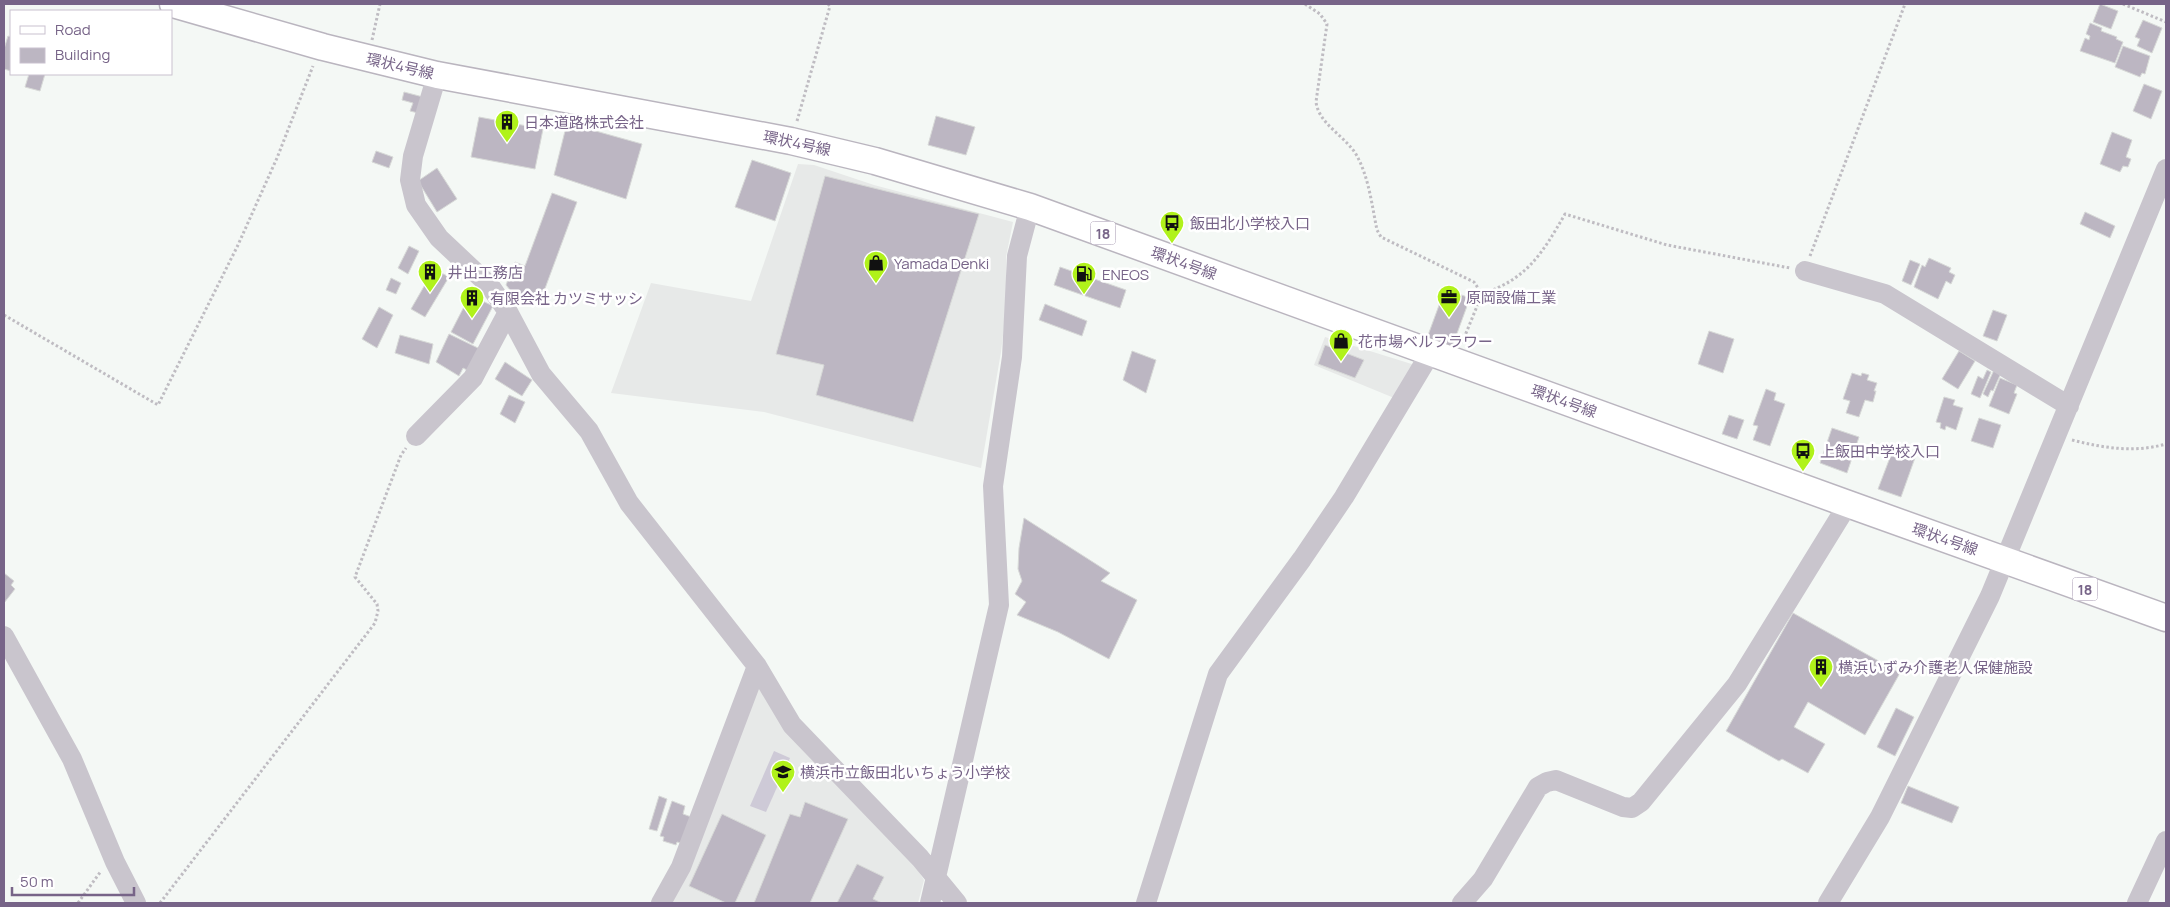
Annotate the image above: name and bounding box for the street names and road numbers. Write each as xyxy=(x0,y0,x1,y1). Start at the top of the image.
street label: 環状4号線 xyxy=(364,48,436,84)
street label: 環状4号線 xyxy=(761,126,833,160)
road number: 18 xyxy=(1090,222,1116,244)
street label: 環状4号線 xyxy=(1148,241,1220,285)
street label: 環状4号線 xyxy=(1528,379,1600,423)
street label: 環状4号線 xyxy=(1909,518,1981,560)
road number: 18 xyxy=(2072,578,2098,600)

